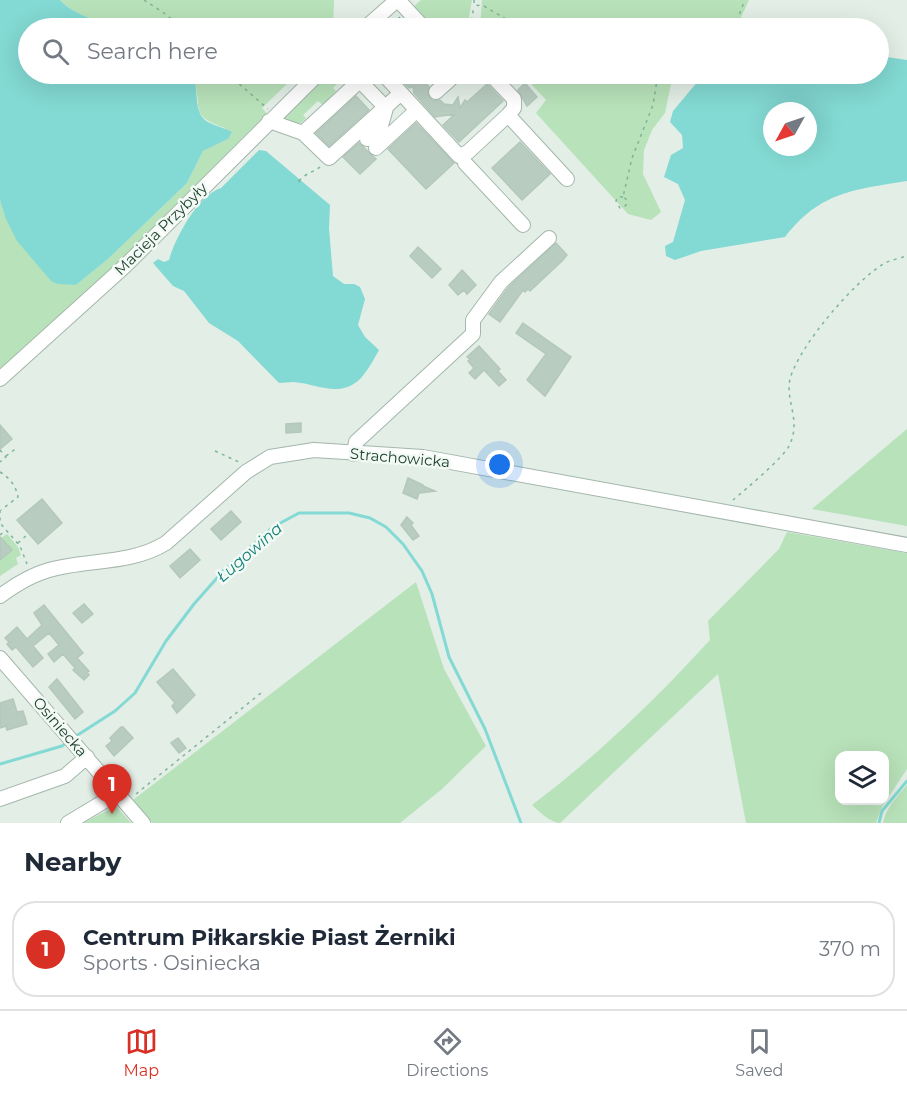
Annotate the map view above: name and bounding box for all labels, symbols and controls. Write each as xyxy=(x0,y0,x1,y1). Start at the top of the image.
search box xyxy=(18,18,889,84)
icon: search xyxy=(39,35,72,68)
text: Search here xyxy=(87,38,218,65)
north arrow xyxy=(763,102,817,156)
street label: Macieja Przybyły xyxy=(110,178,212,279)
street label: Strachowicka xyxy=(349,444,451,471)
your location xyxy=(485,450,514,479)
water label: Ługowina xyxy=(213,519,286,586)
street label: Osiniecka xyxy=(29,693,92,761)
map controls xyxy=(835,751,889,805)
button: layers xyxy=(835,751,889,805)
pin: 1 xyxy=(92,764,132,814)
text: Nearby xyxy=(24,846,121,878)
text: Centrum Piłkarskie Piast Żerniki xyxy=(83,924,456,951)
text: 1 xyxy=(42,937,49,961)
text: 370 m xyxy=(819,937,881,961)
text: Sports · Osiniecka xyxy=(83,951,261,975)
tab: Map xyxy=(124,1025,159,1080)
tab: Directions xyxy=(406,1025,488,1080)
tab: Saved xyxy=(735,1025,783,1080)

